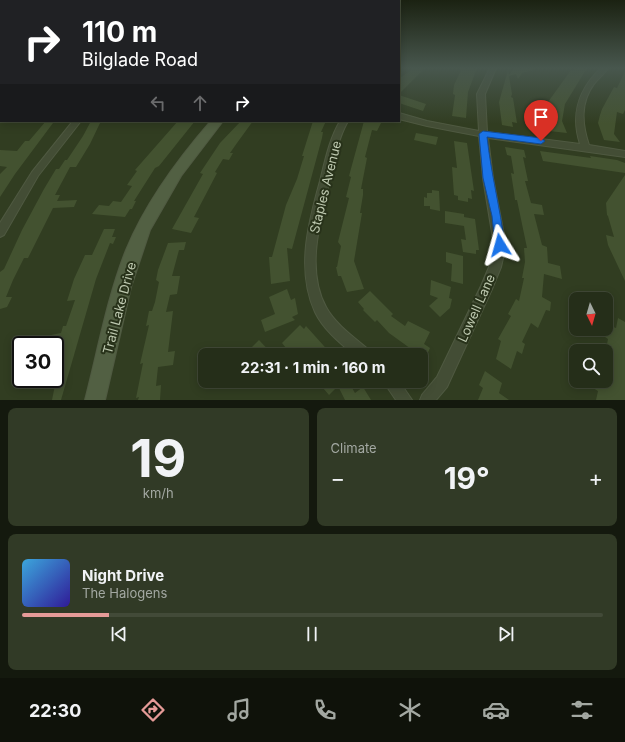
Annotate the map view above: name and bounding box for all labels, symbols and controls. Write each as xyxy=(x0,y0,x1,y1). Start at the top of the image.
text: 110 m xyxy=(82,15,157,49)
icon: right xyxy=(16,16,68,68)
text: Bilglade Road xyxy=(82,49,198,70)
icon: left xyxy=(147,92,169,114)
icon: ahead xyxy=(189,92,211,114)
icon: right xyxy=(231,92,253,114)
pin xyxy=(524,100,558,141)
icon: arrive xyxy=(530,106,552,128)
street label: Staples Avenue xyxy=(306,139,344,235)
position arrow xyxy=(479,224,521,266)
street label: Trail Lake Drive xyxy=(99,260,139,356)
street label: Lowell Lane xyxy=(454,272,498,344)
north arrow xyxy=(569,292,613,336)
map controls xyxy=(569,292,613,388)
speed limit sign: 30 xyxy=(12,336,64,388)
button: search xyxy=(569,344,613,388)
text: 22:31 · 1 min · 160 m xyxy=(241,358,385,377)
text: 19 xyxy=(130,427,186,490)
text: Climate xyxy=(331,440,377,456)
text: 19° xyxy=(444,460,490,496)
text: − xyxy=(331,465,345,491)
text: + xyxy=(588,465,603,491)
text: km/h xyxy=(143,485,174,501)
text: Night Drive xyxy=(82,566,164,585)
text: The Halogens xyxy=(82,585,167,601)
icon: previous xyxy=(108,623,130,645)
icon: pause xyxy=(301,623,323,645)
icon: next xyxy=(495,623,517,645)
icon: directions xyxy=(139,696,167,724)
icon: music xyxy=(225,696,253,724)
icon: phone xyxy=(311,696,339,724)
icon: climate xyxy=(396,696,424,724)
icon: car xyxy=(482,696,510,724)
icon: filters xyxy=(568,696,596,724)
text: 22:30 xyxy=(29,700,81,721)

